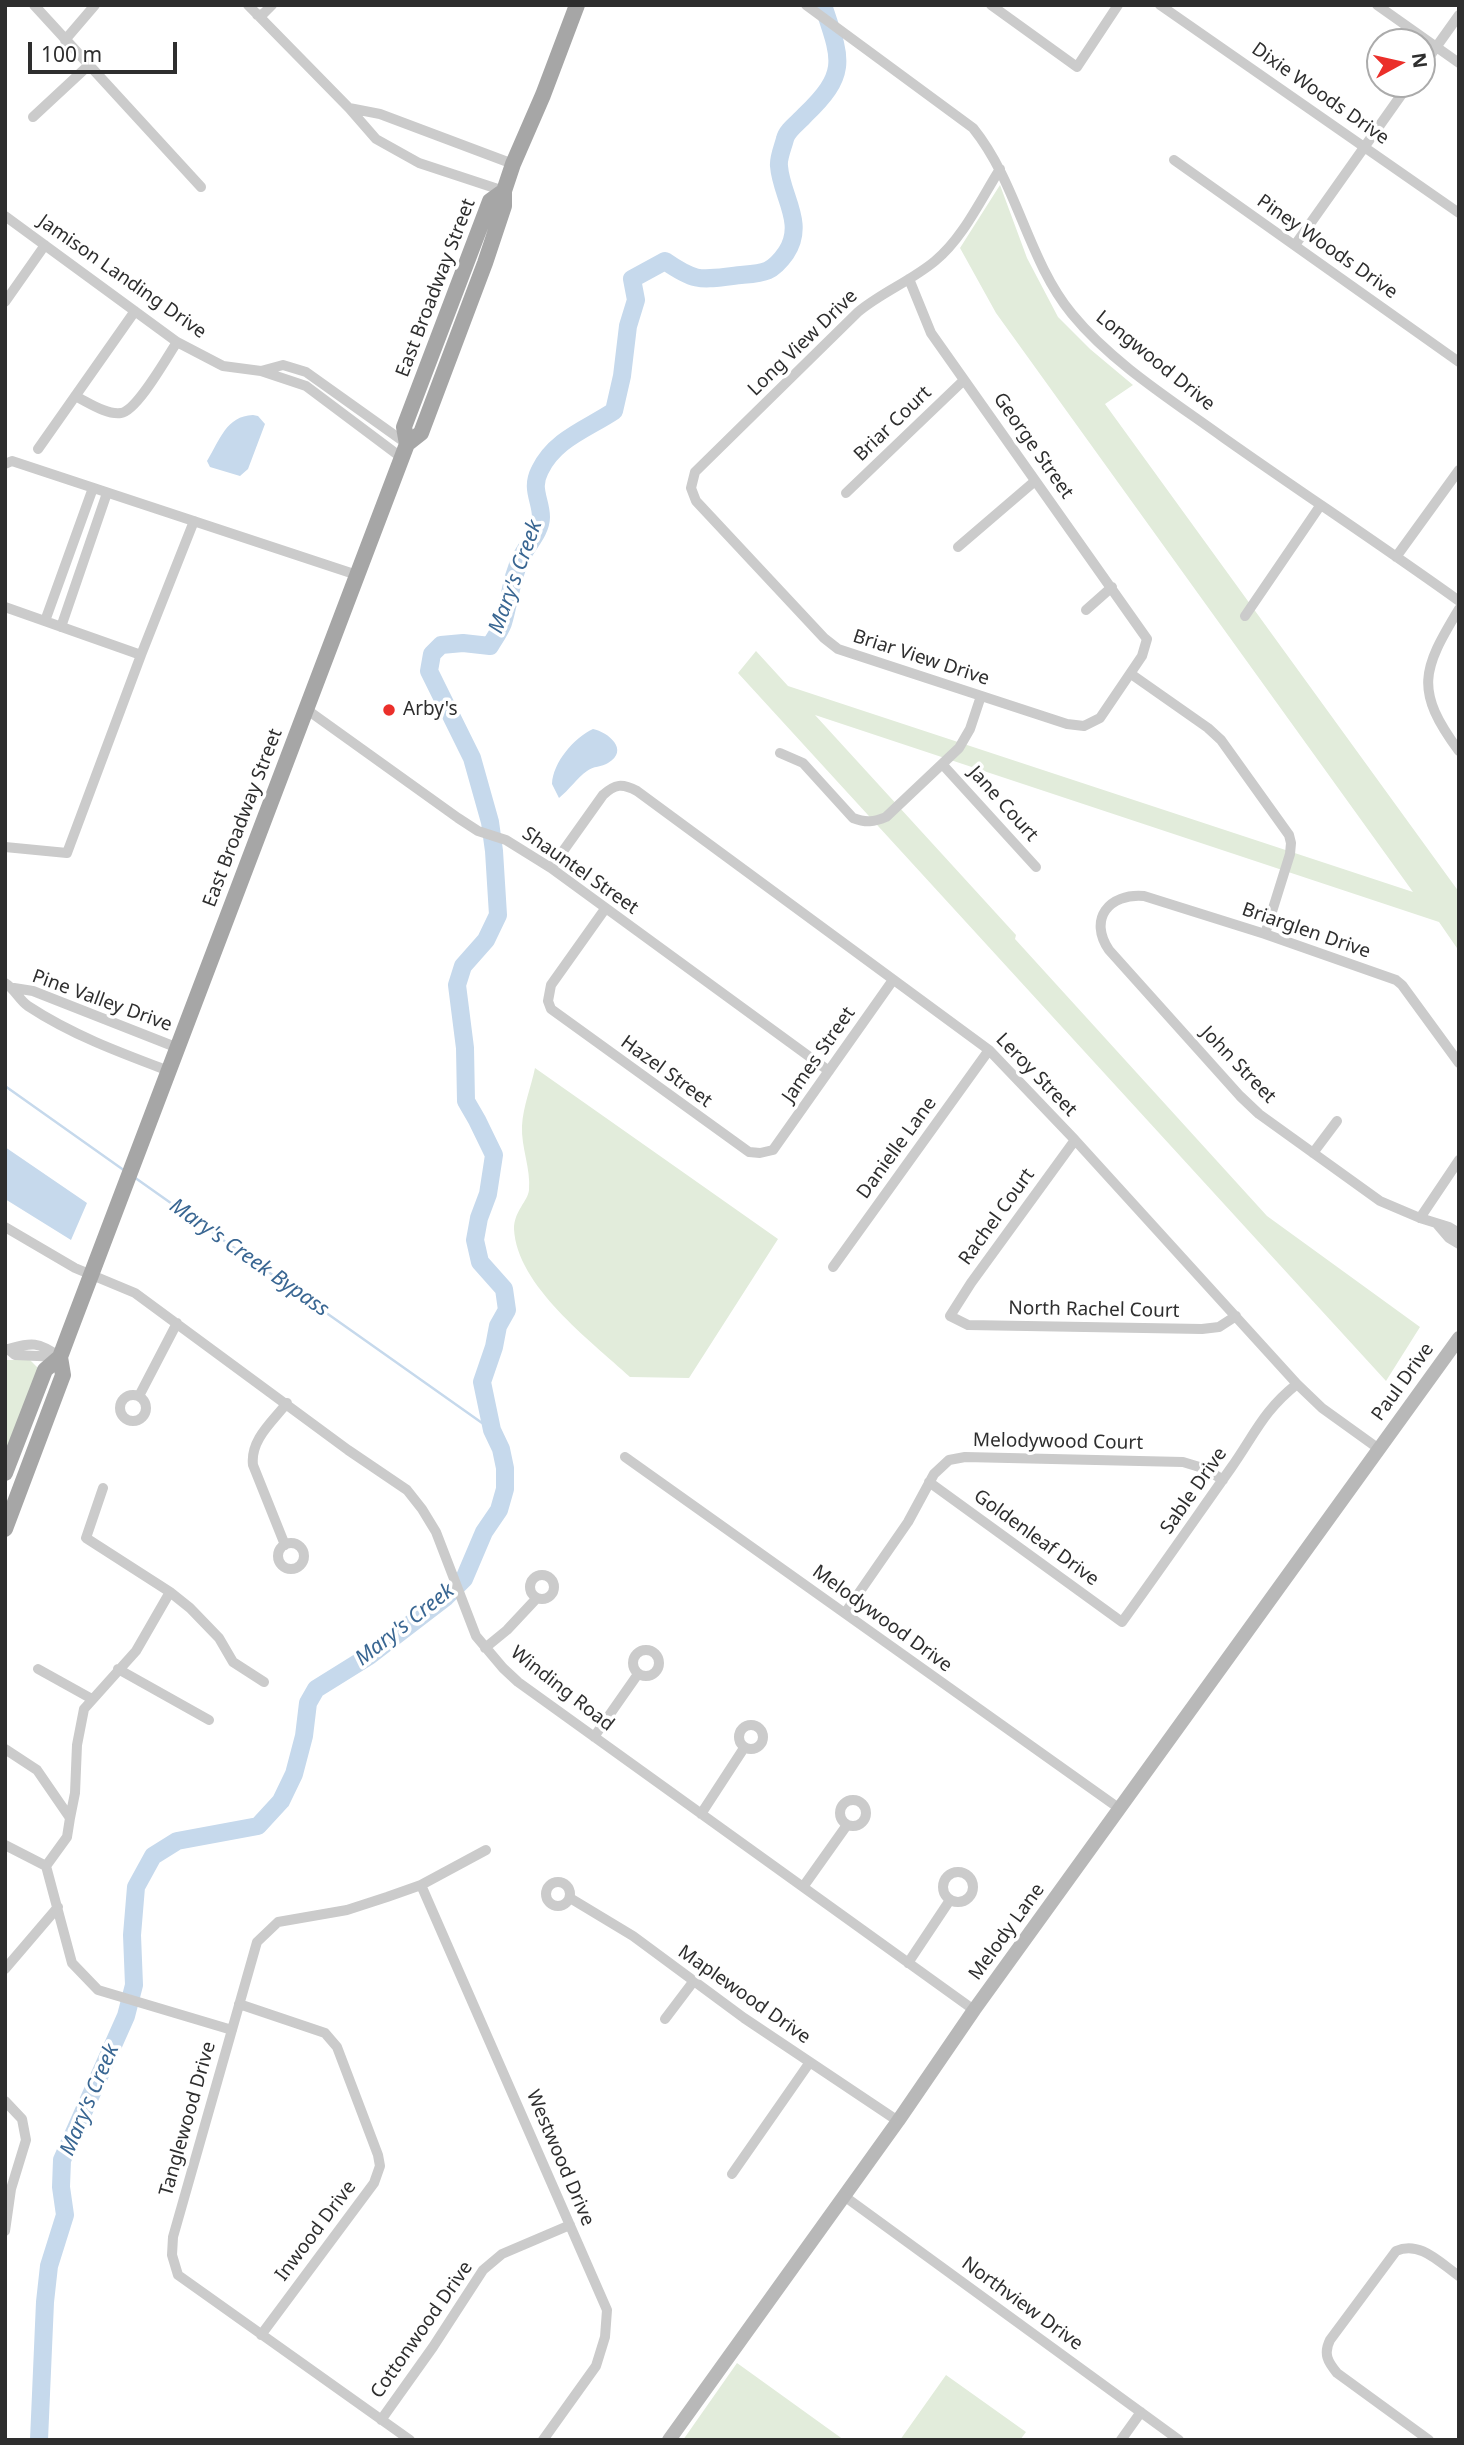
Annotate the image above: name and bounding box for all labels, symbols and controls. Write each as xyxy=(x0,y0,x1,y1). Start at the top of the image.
scale bar xyxy=(32,28,180,72)
north arrow xyxy=(1366,28,1436,98)
street label: Dixie Woods Drive xyxy=(1247,38,1393,150)
text: 100 m xyxy=(41,40,102,68)
text: N xyxy=(1406,51,1434,70)
street label: Piney Woods Drive xyxy=(1252,190,1402,304)
street label: East Broadway Street xyxy=(391,196,481,380)
street label: Jamison Landing Drive xyxy=(34,210,210,344)
street label: Long View Drive xyxy=(744,285,862,401)
street label: Longwood Drive xyxy=(1091,306,1219,416)
street label: Briar Court xyxy=(850,382,936,466)
street label: George Street xyxy=(988,389,1078,503)
water label: Mary's Creek xyxy=(484,517,548,637)
street label: Briar View Drive xyxy=(850,625,992,691)
place label: Arby's xyxy=(403,699,458,721)
marker: Arby's xyxy=(381,702,397,718)
street label: East Broadway Street xyxy=(198,726,288,910)
street label: Jane Court xyxy=(963,762,1043,846)
street label: Shauntel Street xyxy=(517,822,643,920)
street label: Briarglen Drive xyxy=(1239,898,1373,964)
street label: Pine Valley Drive xyxy=(29,965,175,1037)
street label: James Street xyxy=(778,1003,860,1107)
street label: John Street xyxy=(1196,1022,1280,1108)
street label: Leroy Street xyxy=(991,1029,1081,1121)
street label: Hazel Street xyxy=(616,1031,716,1113)
street label: Danielle Lane xyxy=(852,1093,942,1203)
street label: Rachel Court xyxy=(954,1164,1040,1270)
water label: Mary's Creek Bypass xyxy=(164,1194,334,1322)
street label: North Rachel Court xyxy=(1008,1297,1180,1323)
street label: Paul Drive xyxy=(1367,1339,1439,1425)
street label: Melodywood Court xyxy=(973,1429,1143,1455)
street label: Sable Drive xyxy=(1156,1443,1232,1539)
street label: Goldenleaf Drive xyxy=(969,1485,1103,1591)
street label: Melodywood Drive xyxy=(808,1561,956,1677)
water label: Mary's Creek xyxy=(350,1579,460,1671)
street label: Winding Road xyxy=(506,1642,618,1736)
street label: Melody Lane xyxy=(964,1879,1050,1985)
street label: Maplewood Drive xyxy=(673,1941,815,2049)
street label: Tanglewood Drive xyxy=(155,2039,221,2199)
water label: Mary's Creek xyxy=(55,2040,125,2160)
street label: Westwood Drive xyxy=(521,2087,599,2229)
street label: Inwood Drive xyxy=(271,2176,361,2286)
street label: Northview Drive xyxy=(957,2252,1087,2356)
street label: Cottonwood Drive xyxy=(366,2257,478,2403)

